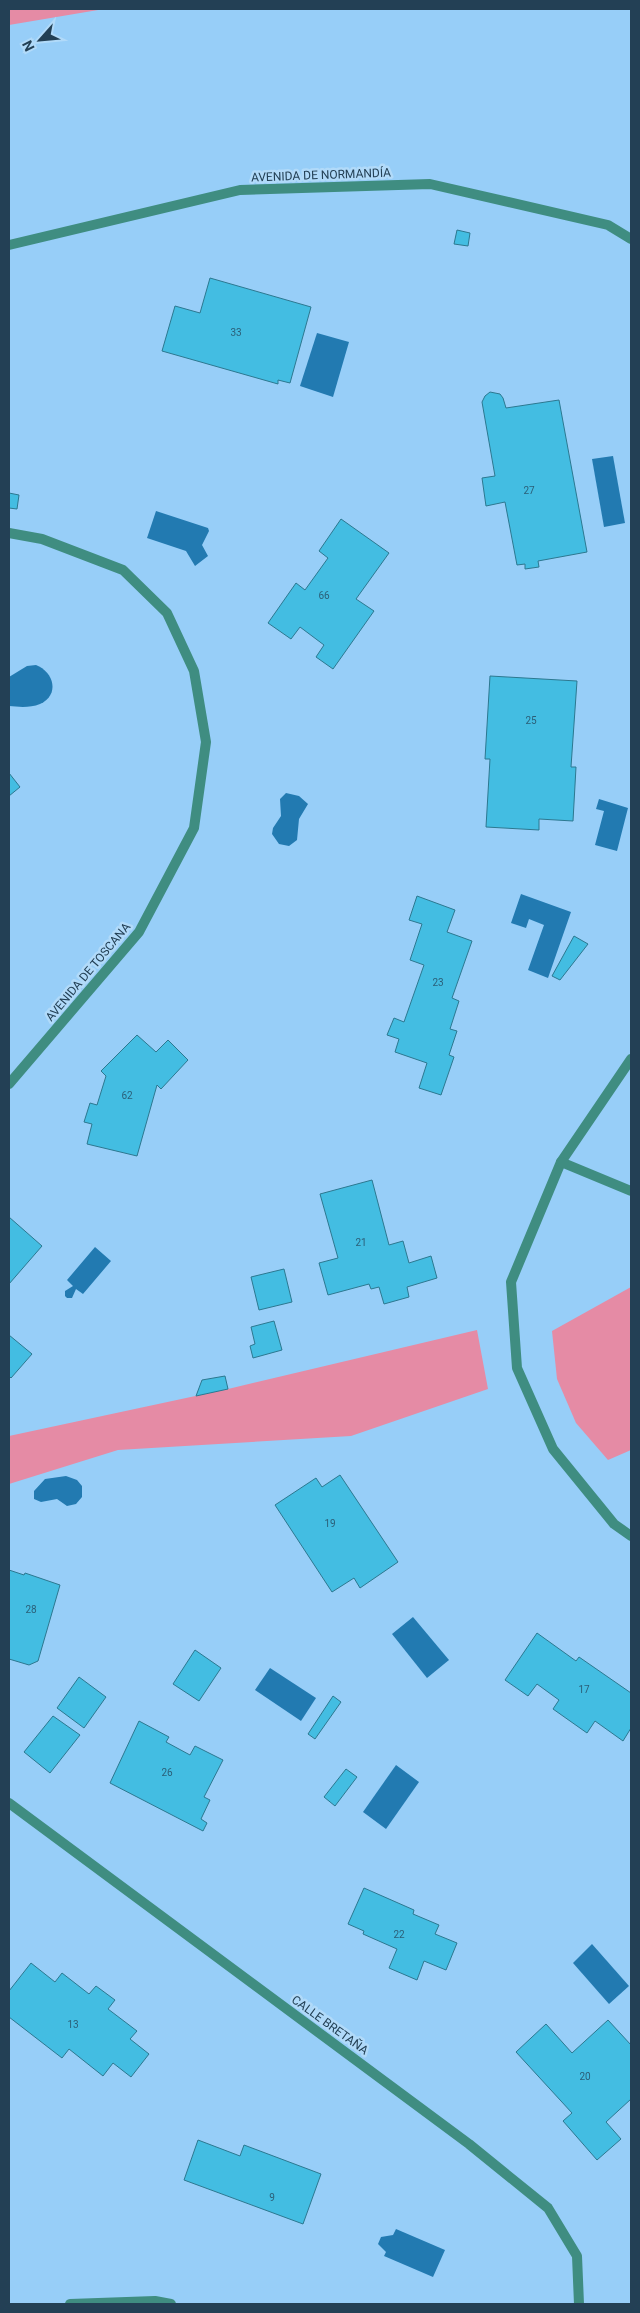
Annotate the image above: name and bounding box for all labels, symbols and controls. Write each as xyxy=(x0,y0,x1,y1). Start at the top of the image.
north arrow xyxy=(15,15,65,65)
text: N xyxy=(19,38,38,54)
street label: AVENIDA DE NORMANDÍA xyxy=(251,165,391,184)
house number: 33 xyxy=(230,327,242,338)
house number: 27 xyxy=(523,485,535,496)
house number: 66 xyxy=(318,590,330,601)
house number: 25 xyxy=(525,715,537,726)
street label: AVENIDA DE TOSCANA xyxy=(43,920,133,1024)
house number: 23 xyxy=(432,977,444,988)
house number: 62 xyxy=(121,1090,133,1101)
house number: 21 xyxy=(355,1237,367,1248)
house number: 19 xyxy=(324,1518,336,1529)
house number: 28 xyxy=(25,1604,37,1615)
house number: 17 xyxy=(578,1684,590,1695)
house number: 26 xyxy=(161,1767,173,1778)
house number: 22 xyxy=(393,1929,405,1940)
street label: CALLE BRETAÑA xyxy=(289,1991,372,2058)
house number: 13 xyxy=(67,2019,79,2030)
house number: 20 xyxy=(579,2071,591,2082)
house number: 9 xyxy=(269,2192,275,2203)

